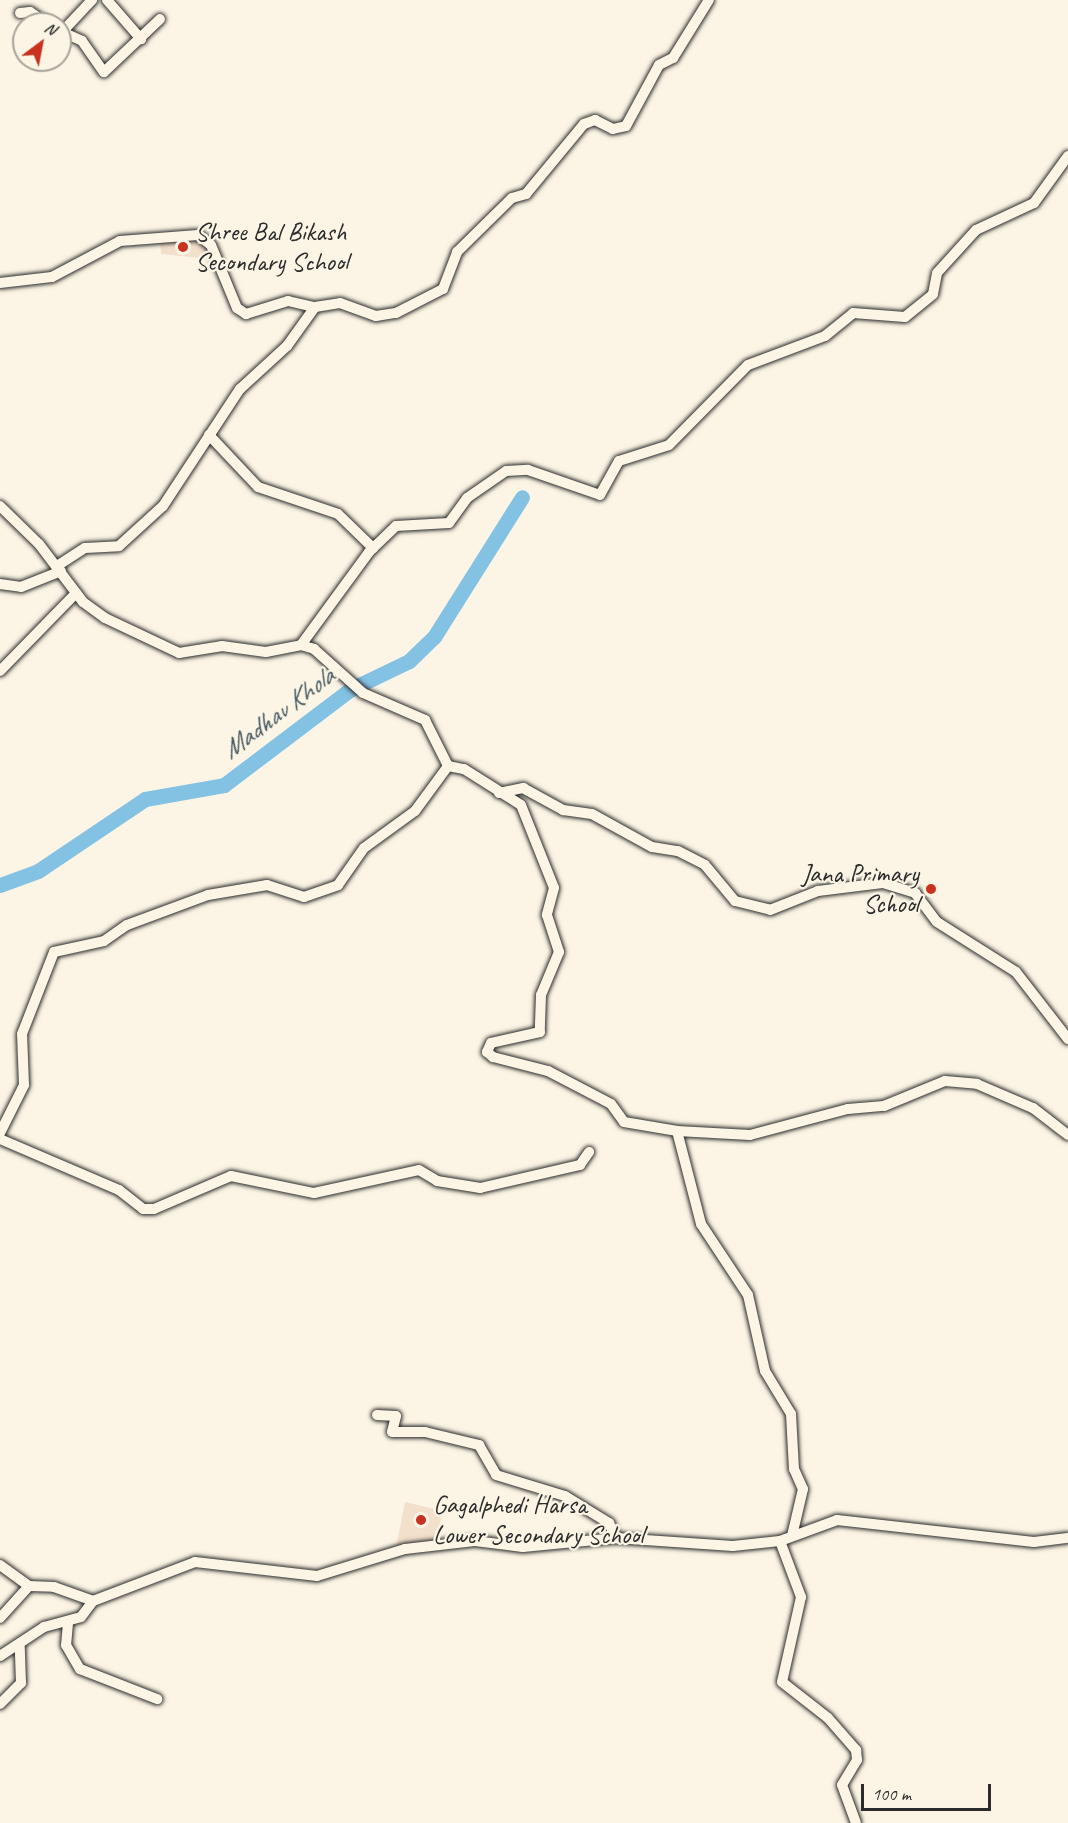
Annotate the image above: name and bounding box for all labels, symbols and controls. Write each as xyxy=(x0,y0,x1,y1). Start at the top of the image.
north arrow xyxy=(12,12,72,72)
text: N xyxy=(41,17,60,40)
place label: Shree Bal Bikash Secondary School xyxy=(195,216,348,278)
marker: Shree Bal Bikash Secondary School xyxy=(176,240,190,254)
water label: Madhav Khola xyxy=(216,660,340,766)
place label: Jana Primary School xyxy=(801,858,919,920)
marker: Jana Primary School xyxy=(924,882,938,896)
place label: Gagalphedi Harsa Lower Secondary School xyxy=(433,1489,643,1550)
marker: Gagalphedi Harsa Lower Secondary School xyxy=(414,1513,428,1527)
scale bar xyxy=(864,1772,994,1810)
text: 100 m xyxy=(872,1783,911,1805)

